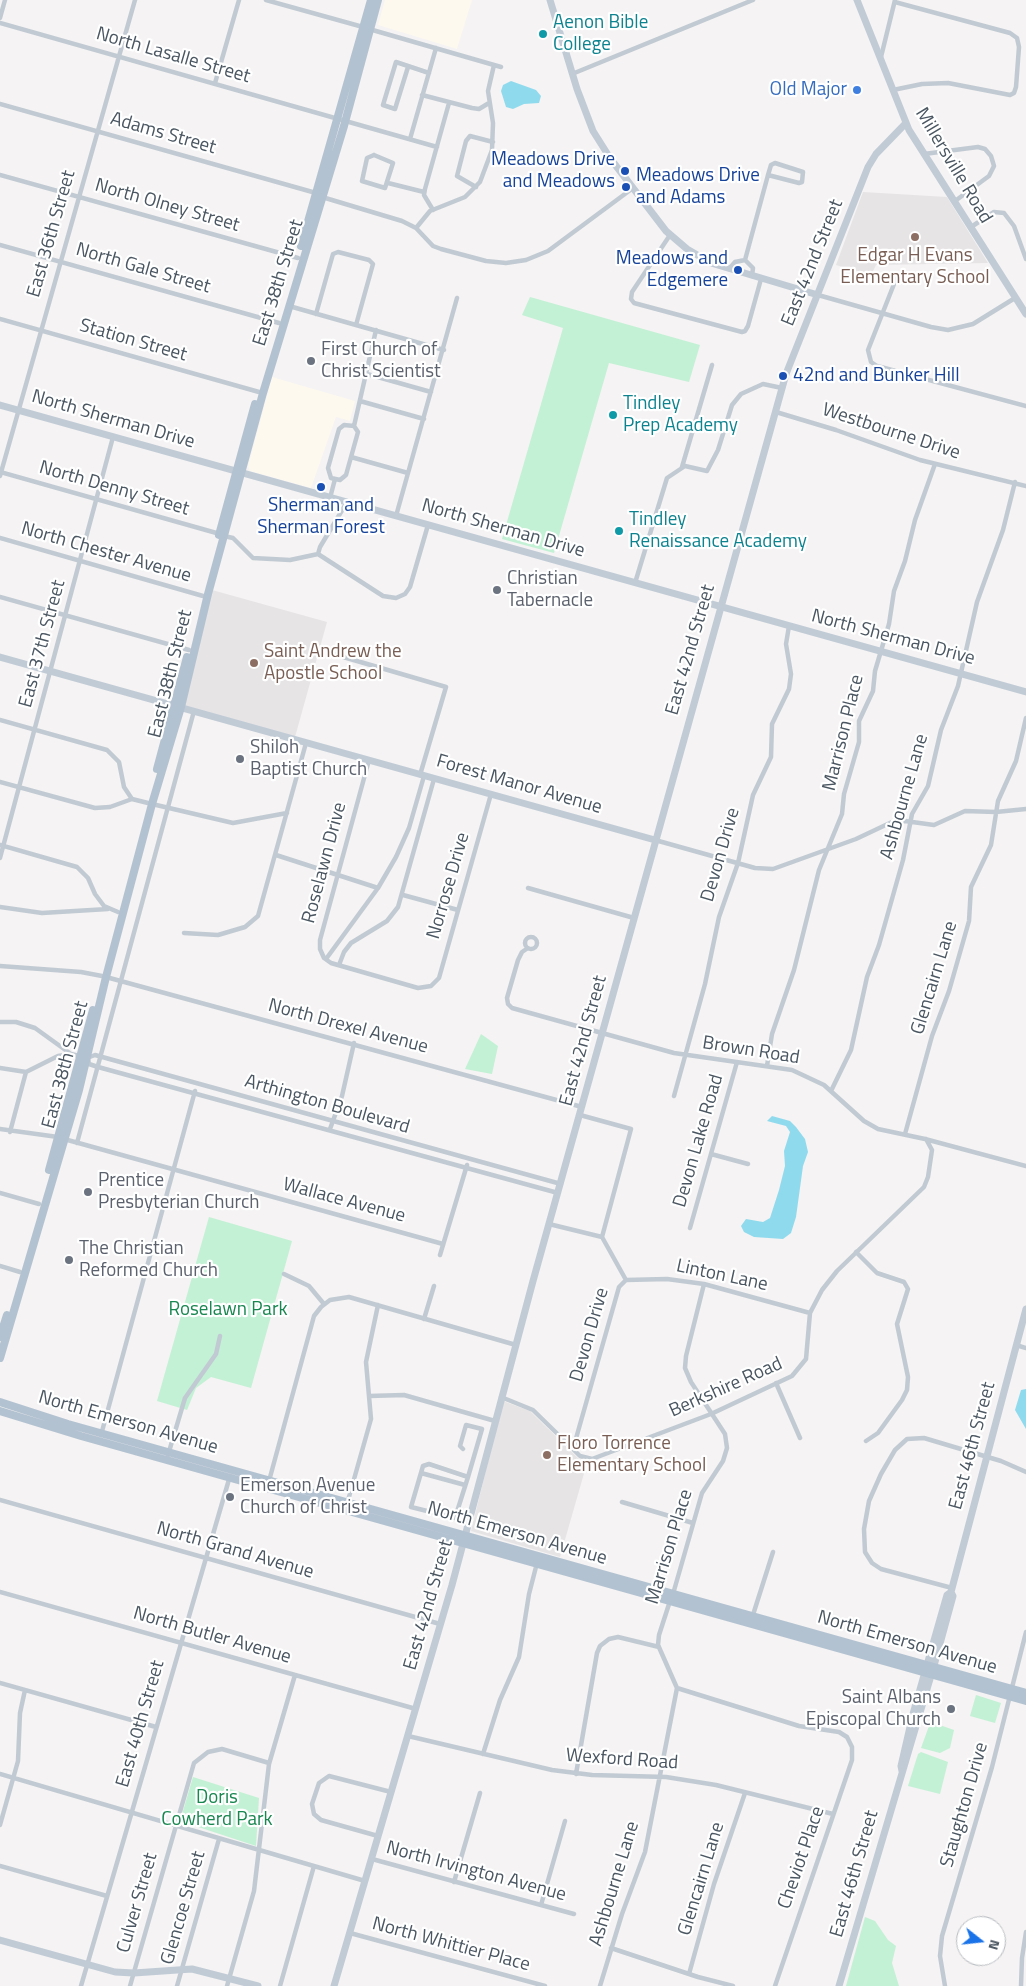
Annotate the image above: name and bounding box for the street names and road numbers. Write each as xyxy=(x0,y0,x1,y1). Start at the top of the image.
street label: North Lasalle Street xyxy=(93,23,253,89)
street label: Millersville Road xyxy=(910,104,996,228)
street label: Adams Street xyxy=(108,108,218,160)
street label: East 36th Street xyxy=(23,168,81,300)
street label: North Olney Street xyxy=(92,174,242,238)
street label: East 42nd Street xyxy=(777,196,849,330)
street label: East 38th Street xyxy=(249,217,309,349)
street label: North Gale Street xyxy=(73,239,213,299)
street label: Station Street xyxy=(77,315,189,367)
street label: North Sherman Drive xyxy=(29,386,197,454)
street label: Westbourne Drive xyxy=(819,399,963,465)
street label: North Denny Street xyxy=(36,457,192,521)
street label: North Sherman Drive xyxy=(419,495,587,563)
street label: North Chester Avenue xyxy=(18,518,194,588)
street label: East 37th Street xyxy=(15,578,71,710)
street label: East 42nd Street xyxy=(662,582,720,718)
street label: North Sherman Drive xyxy=(809,605,977,671)
street label: East 38th Street xyxy=(144,608,198,740)
street label: Marrison Place xyxy=(819,673,869,793)
street label: Ashbourne Lane xyxy=(876,732,934,862)
street label: Forest Manor Avenue xyxy=(434,750,604,820)
street label: Roselawn Drive xyxy=(298,800,352,926)
street label: Devon Drive xyxy=(697,805,745,905)
street label: Norrose Drive xyxy=(423,830,475,942)
street label: Glencairn Lane xyxy=(907,919,963,1037)
street label: East 42nd Street xyxy=(556,973,612,1109)
street label: North Drexel Avenue xyxy=(266,995,430,1059)
street label: East 38th Street xyxy=(38,999,94,1131)
street label: Brown Road xyxy=(701,1032,801,1070)
street label: Arthington Boulevard xyxy=(242,1071,412,1139)
street label: Devon Lake Road xyxy=(669,1072,729,1210)
street label: Wallace Avenue xyxy=(280,1174,408,1228)
street label: Linton Lane xyxy=(674,1255,770,1297)
street label: Devon Drive xyxy=(566,1285,614,1385)
street label: Berkshire Road xyxy=(666,1353,786,1423)
street label: East 46th Street xyxy=(945,1380,1001,1512)
street label: North Emerson Avenue xyxy=(36,1386,220,1460)
street label: Marrison Place xyxy=(642,1487,698,1607)
street label: North Emerson Avenue xyxy=(425,1497,609,1571)
street label: North Grand Avenue xyxy=(154,1518,316,1584)
street label: East 42nd Street xyxy=(400,1537,458,1673)
street label: North Butler Avenue xyxy=(130,1603,294,1669)
street label: North Emerson Avenue xyxy=(815,1606,999,1680)
street label: East 40th Street xyxy=(112,1658,170,1790)
street label: Staughton Drive xyxy=(936,1740,994,1870)
street label: Wexford Road xyxy=(565,1745,679,1775)
street label: Cheviot Place xyxy=(774,1804,830,1912)
street label: East 46th Street xyxy=(826,1808,884,1940)
street label: Ashbourne Lane xyxy=(585,1819,645,1949)
street label: Glencairn Lane xyxy=(674,1820,730,1938)
street label: North Irvington Avenue xyxy=(383,1837,569,1907)
street label: Glencoe Street xyxy=(157,1849,211,1967)
street label: Culver Street xyxy=(113,1850,163,1956)
street label: North Whittier Place xyxy=(370,1913,532,1977)

